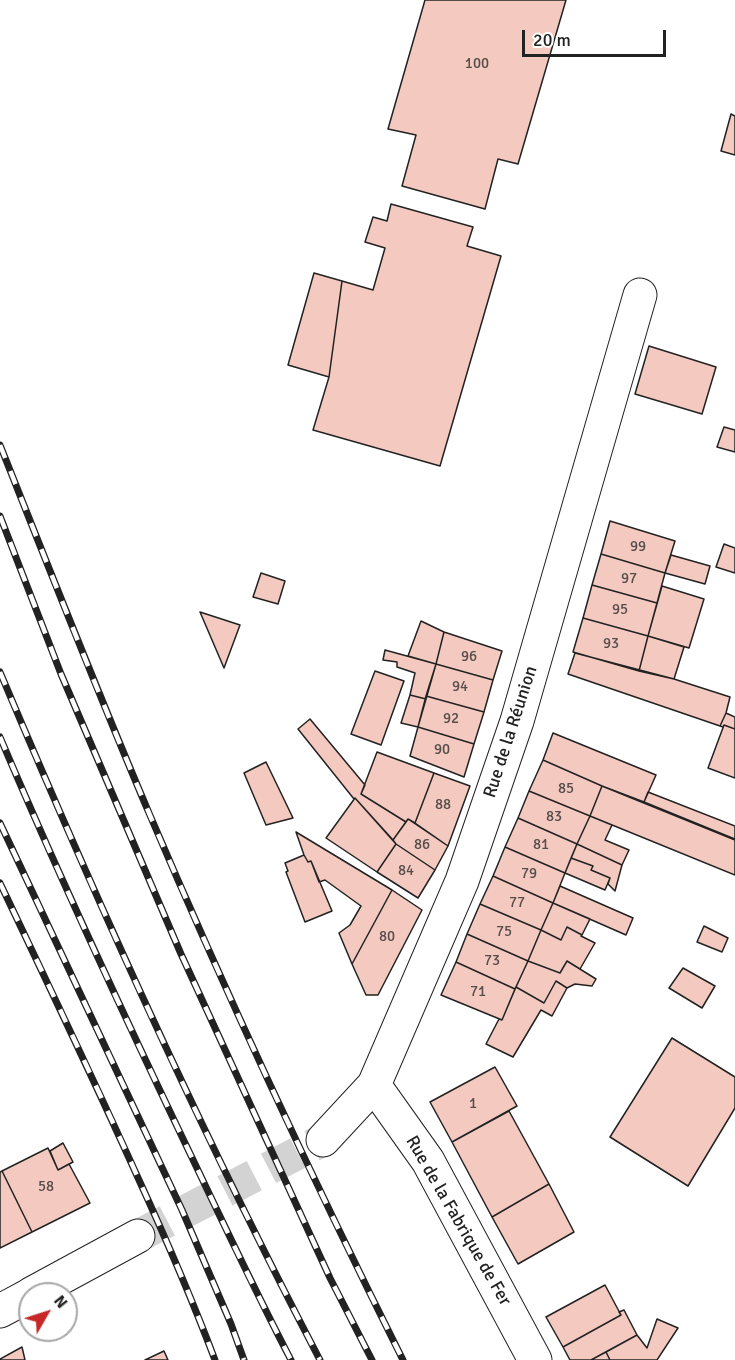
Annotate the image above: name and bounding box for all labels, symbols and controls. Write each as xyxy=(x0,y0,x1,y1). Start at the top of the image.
scale bar xyxy=(525,18,669,56)
text: 20 m xyxy=(533,29,571,51)
house number: 100 xyxy=(465,55,489,73)
house number: 99 xyxy=(630,538,646,556)
house number: 97 xyxy=(621,570,637,588)
house number: 95 xyxy=(612,601,628,619)
house number: 93 xyxy=(603,635,619,653)
house number: 96 xyxy=(461,648,477,666)
street label: Rue de la Réunion xyxy=(479,663,543,801)
house number: 94 xyxy=(452,678,468,696)
house number: 92 xyxy=(443,710,459,728)
house number: 90 xyxy=(434,741,450,759)
house number: 85 xyxy=(558,780,574,798)
house number: 88 xyxy=(435,796,451,814)
house number: 83 xyxy=(546,808,562,826)
house number: 86 xyxy=(414,836,430,854)
house number: 81 xyxy=(533,836,549,854)
house number: 84 xyxy=(398,862,414,880)
house number: 79 xyxy=(521,865,537,883)
house number: 77 xyxy=(509,894,525,912)
house number: 75 xyxy=(496,923,512,941)
house number: 80 xyxy=(379,928,395,946)
house number: 73 xyxy=(484,952,500,970)
house number: 71 xyxy=(470,983,486,1001)
house number: 1 xyxy=(469,1095,477,1113)
street label: Rue de la Fabrique de Fer xyxy=(400,1132,516,1310)
house number: 58 xyxy=(38,1178,54,1196)
north arrow xyxy=(18,1282,78,1342)
text: N xyxy=(49,1291,72,1313)

